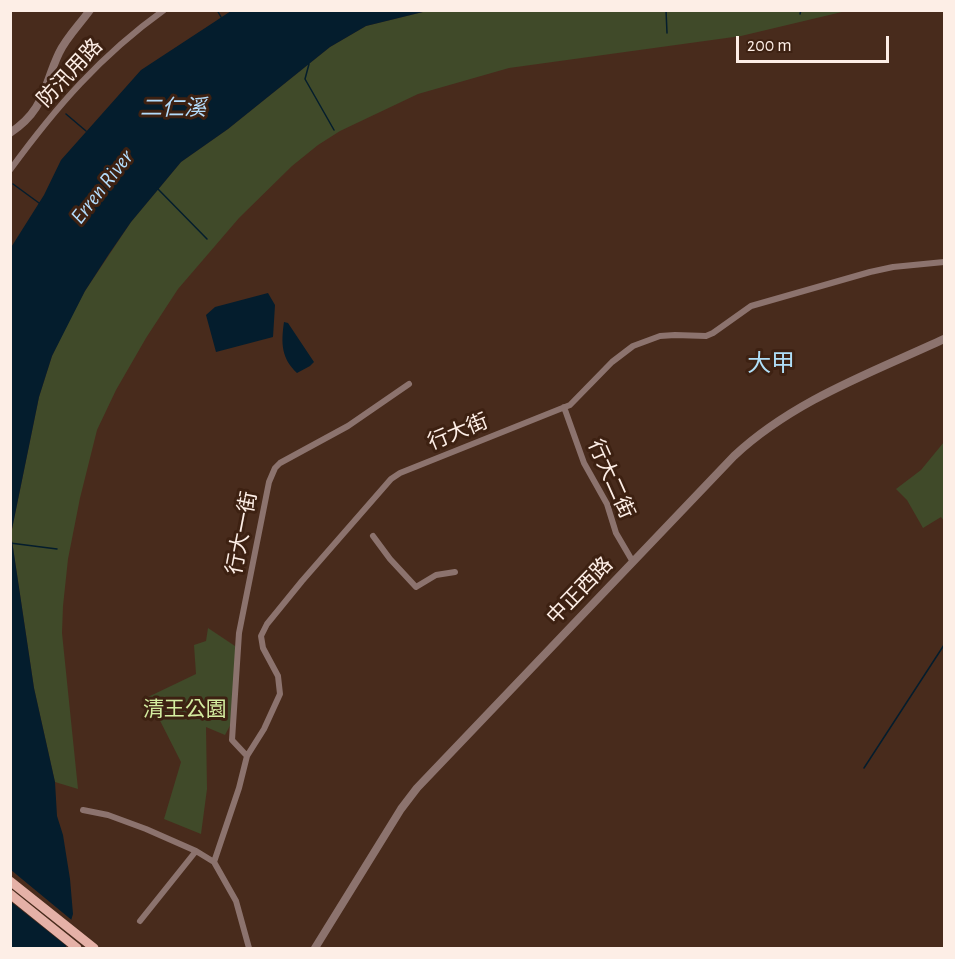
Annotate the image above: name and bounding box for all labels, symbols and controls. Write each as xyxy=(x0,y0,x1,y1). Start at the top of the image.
scale bar xyxy=(739,24,892,62)
street label: 防汛用路 xyxy=(32,34,108,112)
text: 200 m xyxy=(747,37,792,55)
water label: 二仁溪 xyxy=(140,95,206,121)
water label: Erren River xyxy=(65,145,139,229)
district label: 大甲 xyxy=(747,350,795,378)
street label: 行大街 xyxy=(424,409,492,455)
street label: 行大二街 xyxy=(582,436,640,522)
street label: 行大一街 xyxy=(222,489,262,577)
street label: 中正西路 xyxy=(542,552,618,630)
park label: 清王公園 xyxy=(143,697,227,723)

